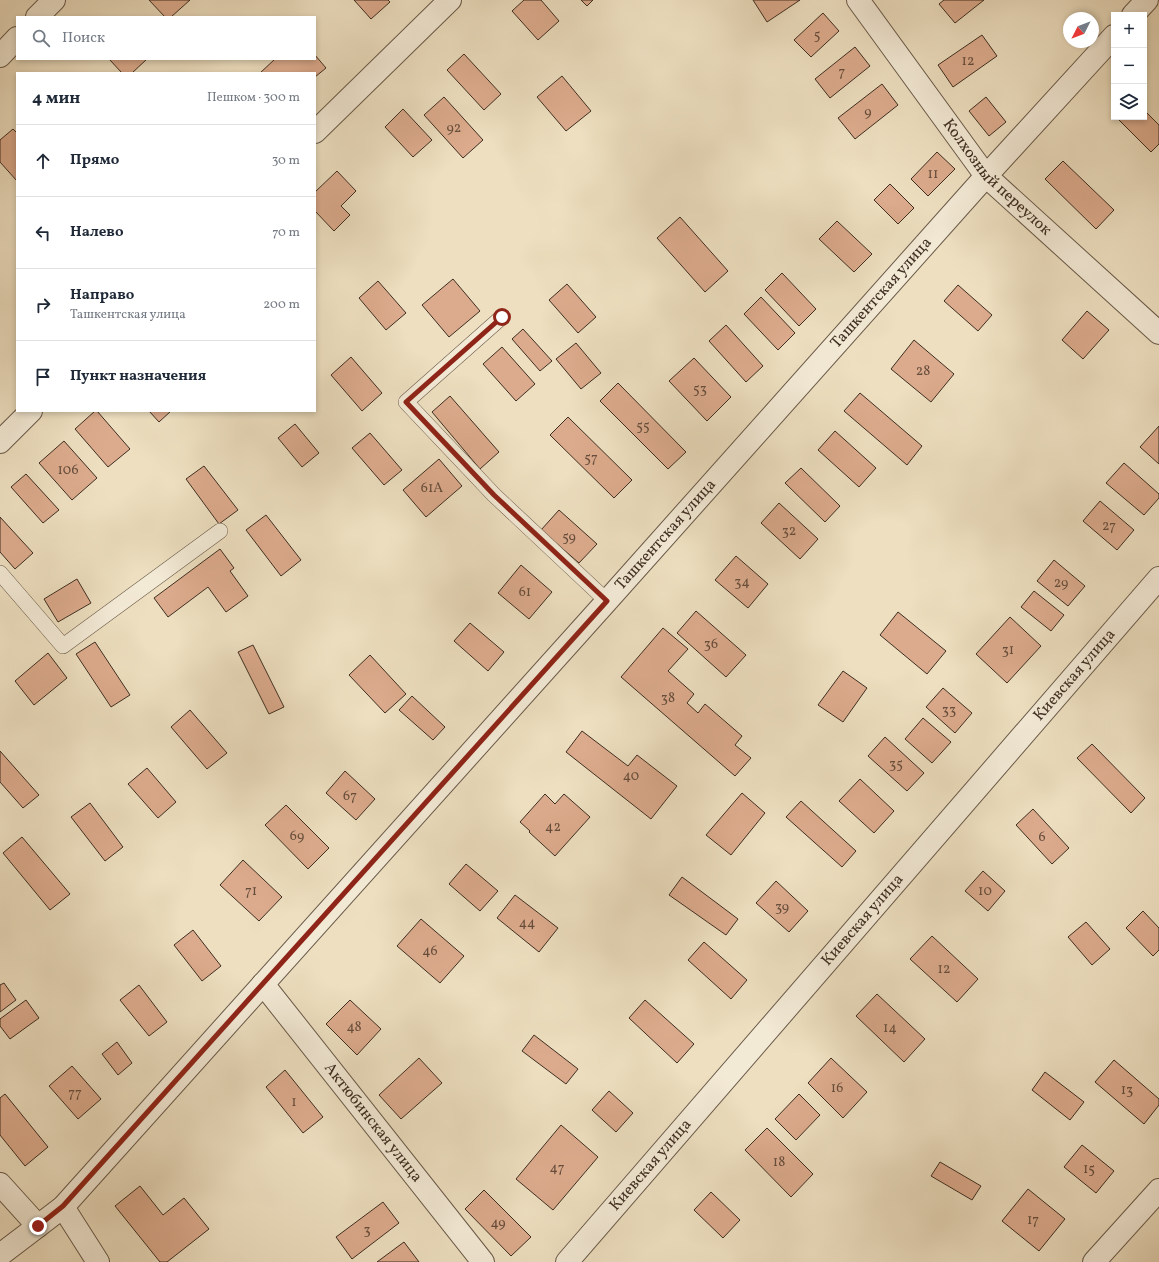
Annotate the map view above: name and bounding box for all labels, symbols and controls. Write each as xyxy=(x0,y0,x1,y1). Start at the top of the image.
north arrow xyxy=(1063,12,1099,48)
map controls xyxy=(1111,12,1147,120)
button: + xyxy=(1111,12,1147,48)
search box xyxy=(16,16,316,60)
house number: 5 xyxy=(814,26,820,45)
icon: search xyxy=(30,27,52,49)
text: Поиск xyxy=(62,28,105,49)
button: − xyxy=(1111,48,1147,84)
house number: 12 xyxy=(962,52,974,71)
house number: 7 xyxy=(839,63,846,82)
button: layers xyxy=(1111,84,1147,120)
text: 4 мин xyxy=(32,87,80,110)
text: Пешком · 300 m xyxy=(207,89,300,107)
house number: 9 xyxy=(864,103,872,122)
street label: Колхозный переулок xyxy=(937,115,1056,241)
house number: 92 xyxy=(447,119,461,138)
icon: ahead xyxy=(32,150,54,172)
text: Прямо xyxy=(70,150,119,171)
text: 30 m xyxy=(272,152,300,170)
house number: 11 xyxy=(928,165,938,184)
icon: left xyxy=(32,222,54,244)
text: Налево xyxy=(70,222,124,243)
text: 70 m xyxy=(272,224,300,242)
street label: Ташкентская улица xyxy=(826,233,937,354)
text: Направо xyxy=(70,285,134,306)
icon: right xyxy=(32,294,54,316)
text: 200 m xyxy=(263,296,300,314)
text: Ташкентская улица xyxy=(70,306,186,324)
route start xyxy=(493,308,511,326)
house number: 28 xyxy=(916,362,930,381)
icon: arrive xyxy=(32,366,54,388)
text: Пункт назначения xyxy=(70,366,206,387)
house number: 53 xyxy=(693,380,707,399)
house number: 55 xyxy=(636,417,650,436)
house number: 57 xyxy=(584,449,598,468)
house number: 106 xyxy=(57,461,79,480)
street label: Ташкентская улица xyxy=(610,474,722,596)
house number: 61А xyxy=(421,479,443,498)
house number: 27 xyxy=(1102,517,1116,536)
house number: 32 xyxy=(782,522,796,541)
house number: 59 xyxy=(562,528,576,547)
house number: 34 xyxy=(734,573,750,592)
house number: 29 xyxy=(1054,574,1068,593)
house number: 61 xyxy=(519,583,531,602)
street label: Киевская улица xyxy=(1029,624,1121,726)
house number: 36 xyxy=(704,635,718,654)
house number: 31 xyxy=(1002,641,1014,660)
house number: 38 xyxy=(661,689,675,708)
house number: 33 xyxy=(942,701,956,720)
house number: 35 xyxy=(889,755,903,774)
house number: 40 xyxy=(623,767,639,786)
house number: 67 xyxy=(343,787,357,806)
house number: 42 xyxy=(545,818,561,837)
house number: 69 xyxy=(290,827,304,846)
house number: 6 xyxy=(1038,828,1046,847)
street label: Киевская улица xyxy=(817,869,909,971)
house number: 71 xyxy=(245,882,257,901)
house number: 10 xyxy=(978,882,992,901)
house number: 39 xyxy=(775,898,789,917)
house number: 44 xyxy=(519,914,535,933)
house number: 46 xyxy=(422,942,438,961)
house number: 12 xyxy=(938,960,950,979)
house number: 48 xyxy=(346,1018,362,1037)
house number: 14 xyxy=(883,1019,897,1038)
street label: Актюбинская улица xyxy=(319,1058,427,1187)
house number: 16 xyxy=(831,1079,843,1098)
house number: 13 xyxy=(1121,1081,1133,1100)
house number: 77 xyxy=(68,1084,82,1103)
house number: 1 xyxy=(291,1093,297,1112)
street label: Киевская улица xyxy=(605,1114,697,1216)
house number: 18 xyxy=(773,1153,785,1172)
house number: 47 xyxy=(549,1159,565,1178)
house number: 15 xyxy=(1083,1160,1095,1179)
house number: 17 xyxy=(1027,1211,1039,1230)
house number: 49 xyxy=(490,1214,506,1233)
route end xyxy=(29,1217,47,1235)
house number: 3 xyxy=(363,1221,371,1240)

